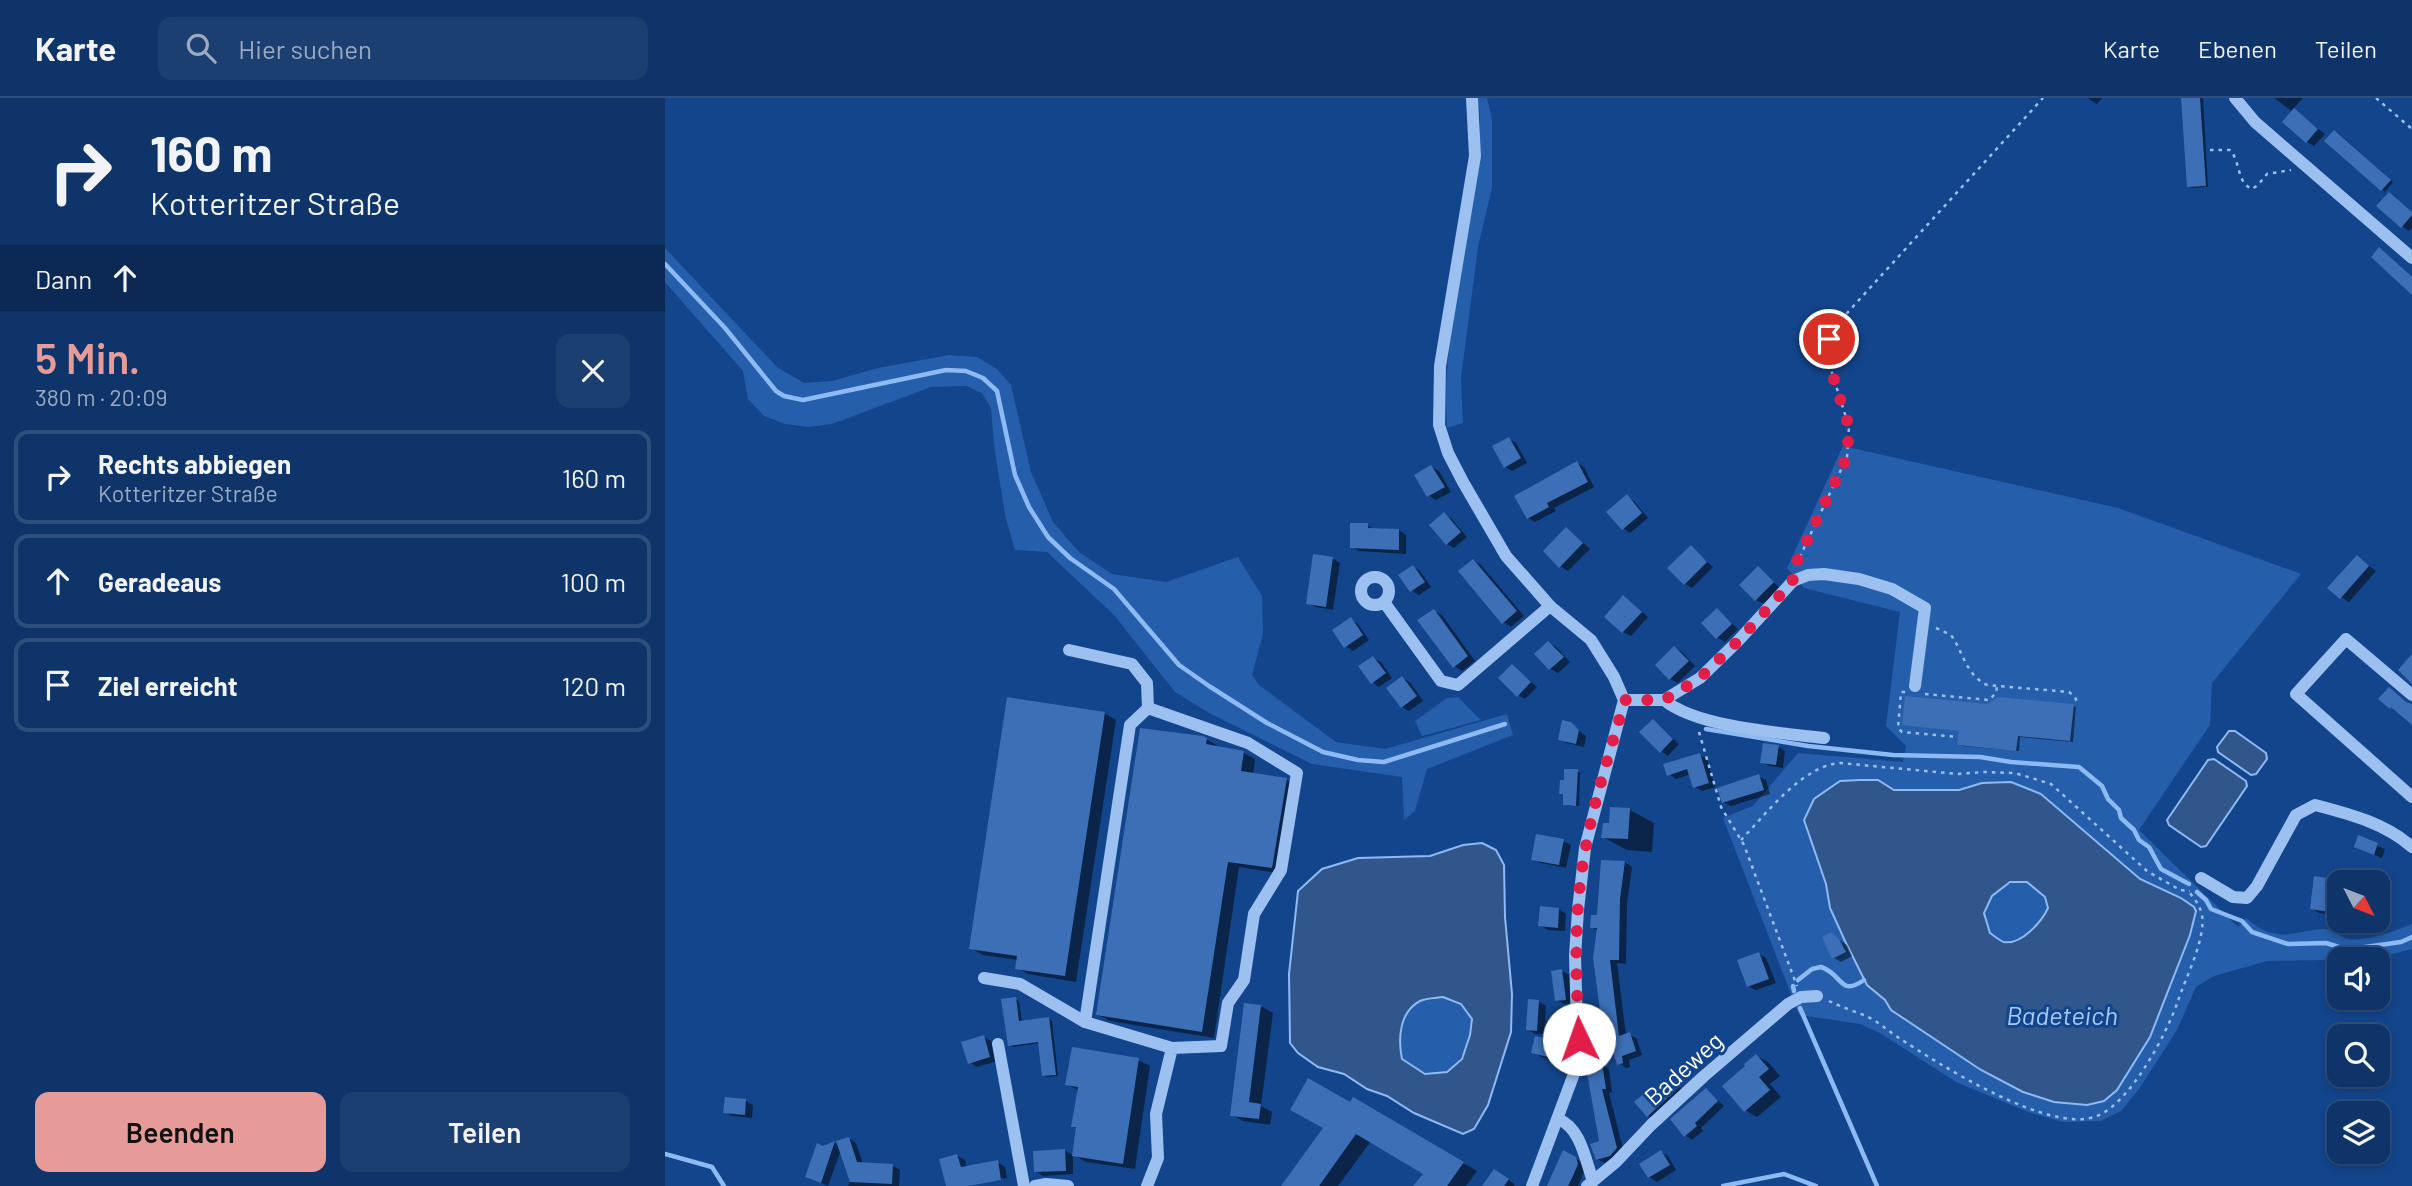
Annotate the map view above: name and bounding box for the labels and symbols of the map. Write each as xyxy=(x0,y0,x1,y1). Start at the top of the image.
pin xyxy=(1799,309,1859,369)
north arrow xyxy=(2327,870,2391,933)
water label: Badeteich xyxy=(2006,999,2118,1030)
position arrow xyxy=(1542,1002,1616,1076)
street label: Badeweg xyxy=(1638,1025,1728,1111)

